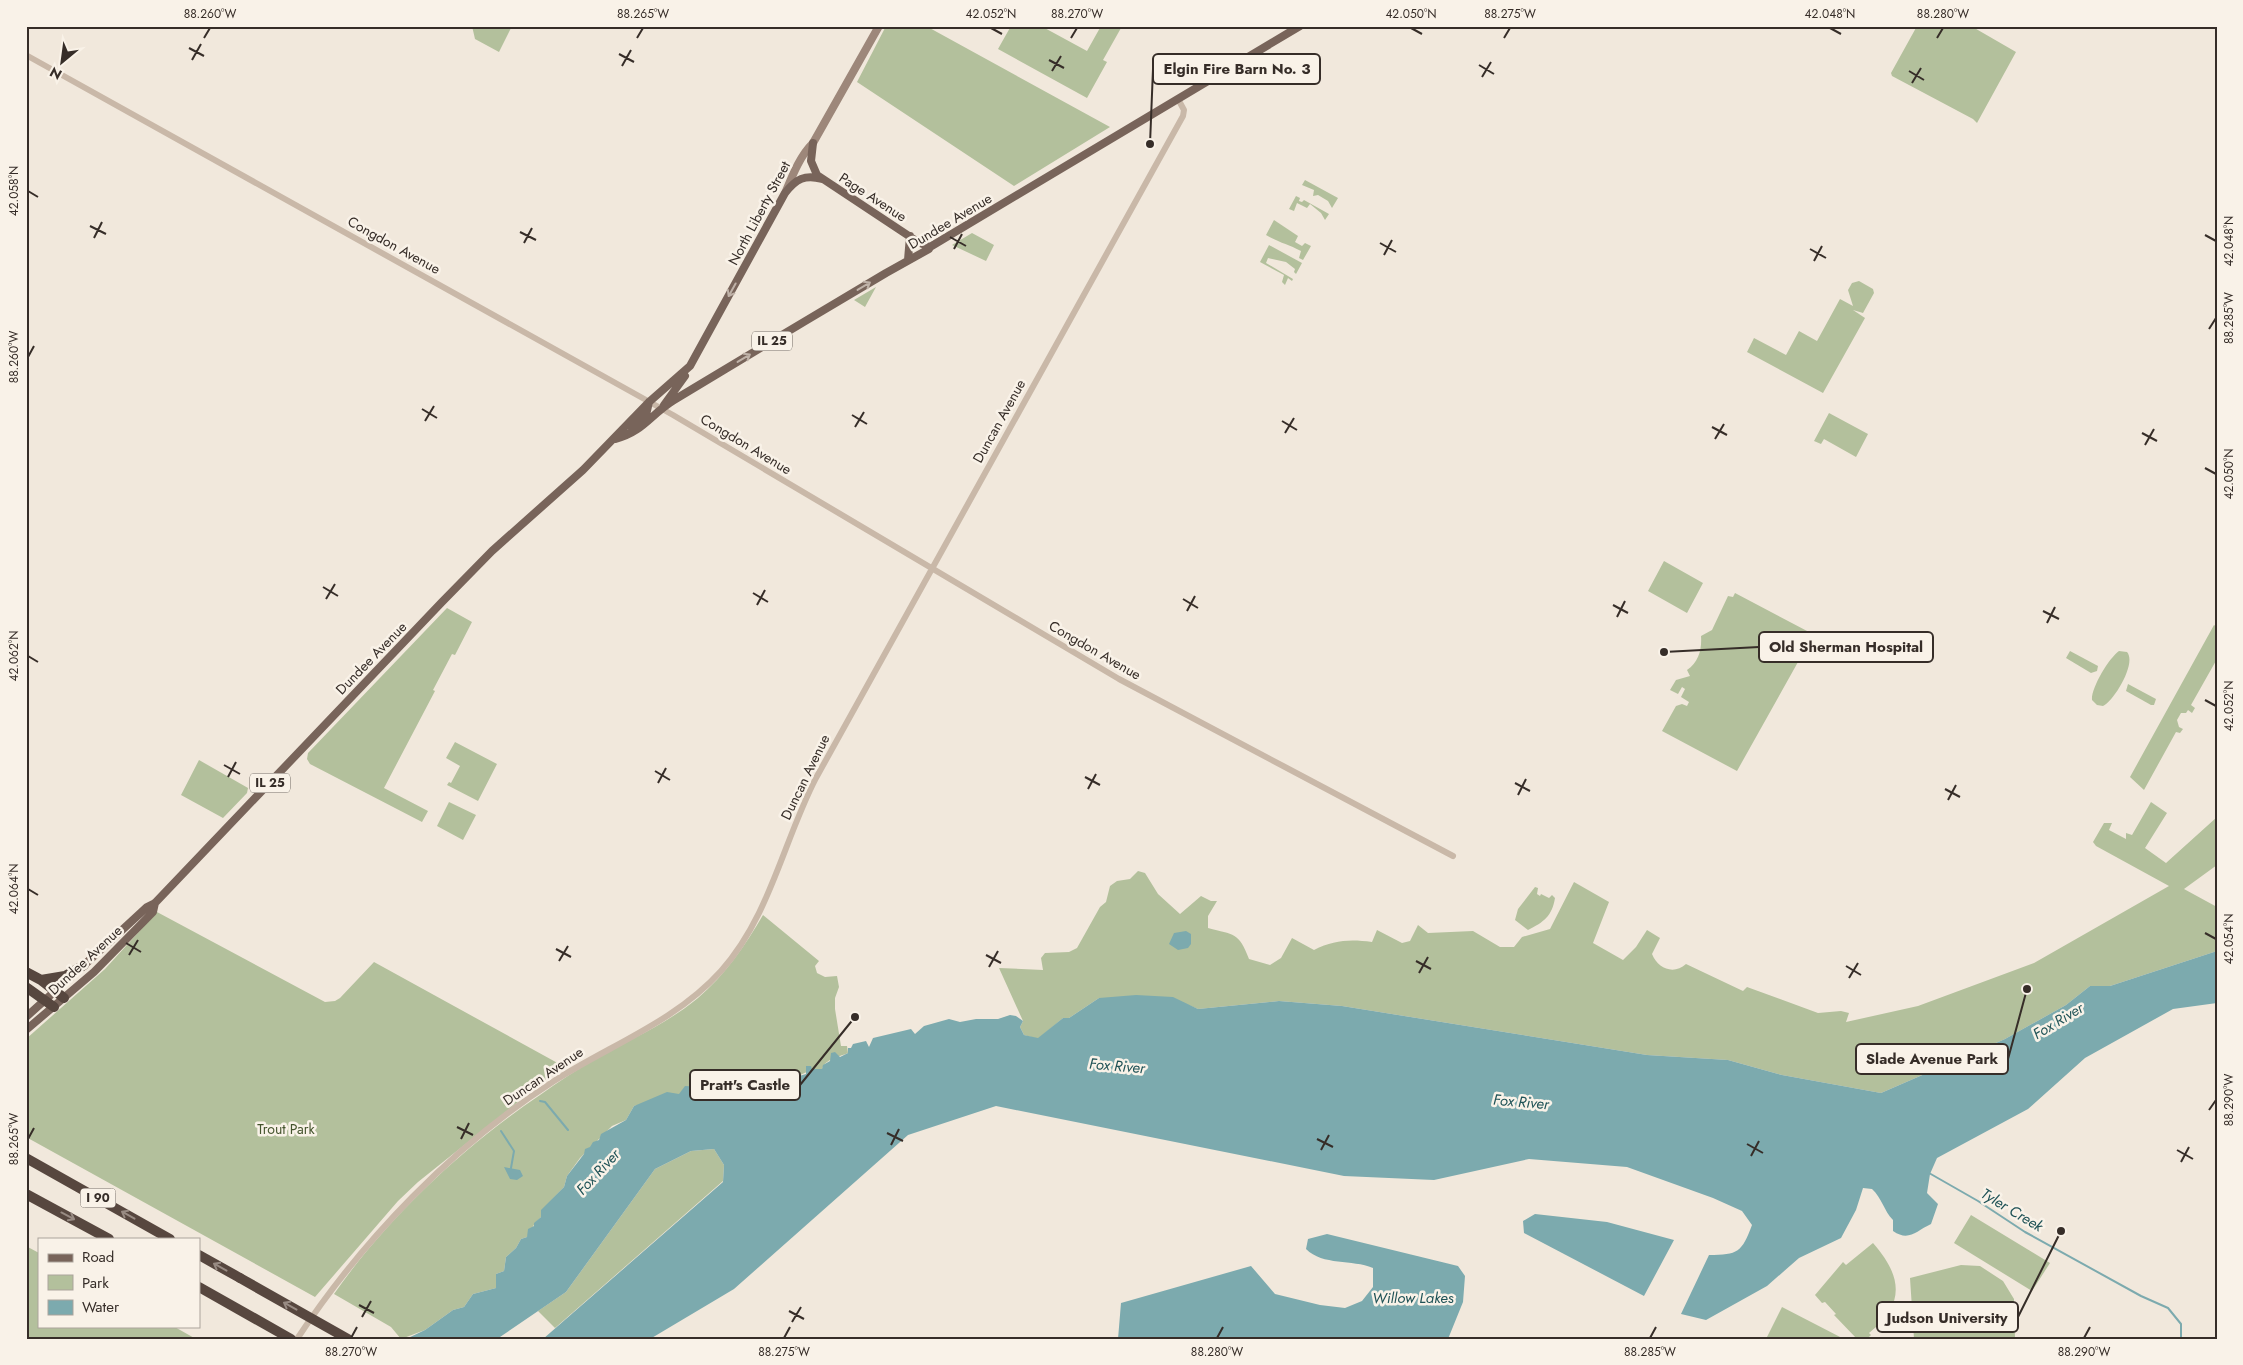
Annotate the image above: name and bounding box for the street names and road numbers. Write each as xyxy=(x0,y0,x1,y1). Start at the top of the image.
street label: North Liberty Street xyxy=(723,157,795,269)
street label: Page Avenue xyxy=(835,168,911,226)
street label: Dundee Avenue xyxy=(904,188,996,254)
street label: Congdon Avenue xyxy=(344,211,444,279)
road number: IL 25 xyxy=(752,332,792,351)
street label: Duncan Avenue xyxy=(968,376,1030,466)
street label: Congdon Avenue xyxy=(697,409,795,479)
street label: Congdon Avenue xyxy=(1045,615,1145,685)
street label: Dundee Avenue xyxy=(331,617,411,699)
street label: Duncan Avenue xyxy=(776,731,834,823)
road number: IL 25 xyxy=(250,774,290,792)
street label: Dundee Avenue xyxy=(44,920,126,1000)
street label: Duncan Avenue xyxy=(499,1042,587,1110)
road number: I 90 xyxy=(80,1188,116,1208)

